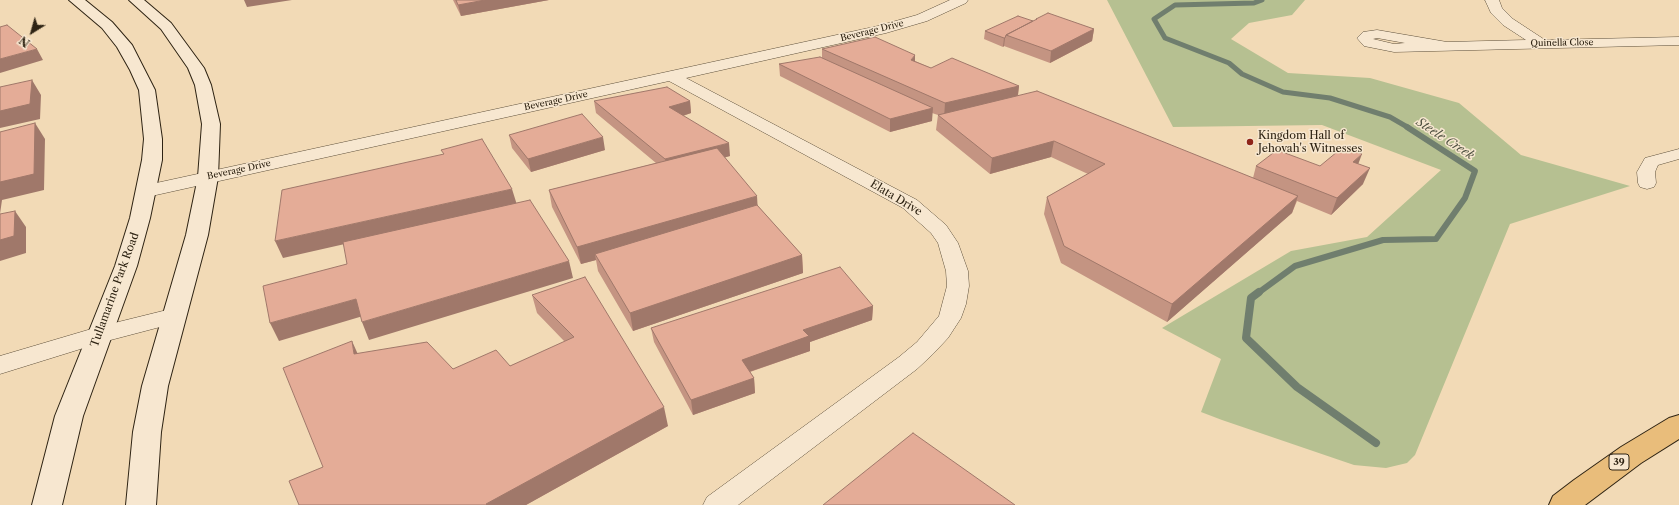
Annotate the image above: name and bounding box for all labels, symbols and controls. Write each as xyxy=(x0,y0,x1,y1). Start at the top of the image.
north arrow xyxy=(12,12,52,52)
street label: Beverage Drive xyxy=(839,18,905,44)
text: N xyxy=(17,33,33,50)
street label: Quinella Close xyxy=(1530,37,1594,49)
street label: Beverage Drive xyxy=(523,89,589,113)
water label: Steele Creek xyxy=(1414,115,1476,163)
place label: Kingdom Hall of Jehovah's Witnesses xyxy=(1258,129,1362,155)
marker: Kingdom Hall of Jehovah's Witnesses xyxy=(1245,137,1255,147)
street label: Beverage Drive xyxy=(206,158,272,182)
street label: Elata Drive xyxy=(868,177,924,219)
street label: Tullamarine Park Road xyxy=(88,231,142,349)
road number: 39 xyxy=(1609,454,1629,470)

